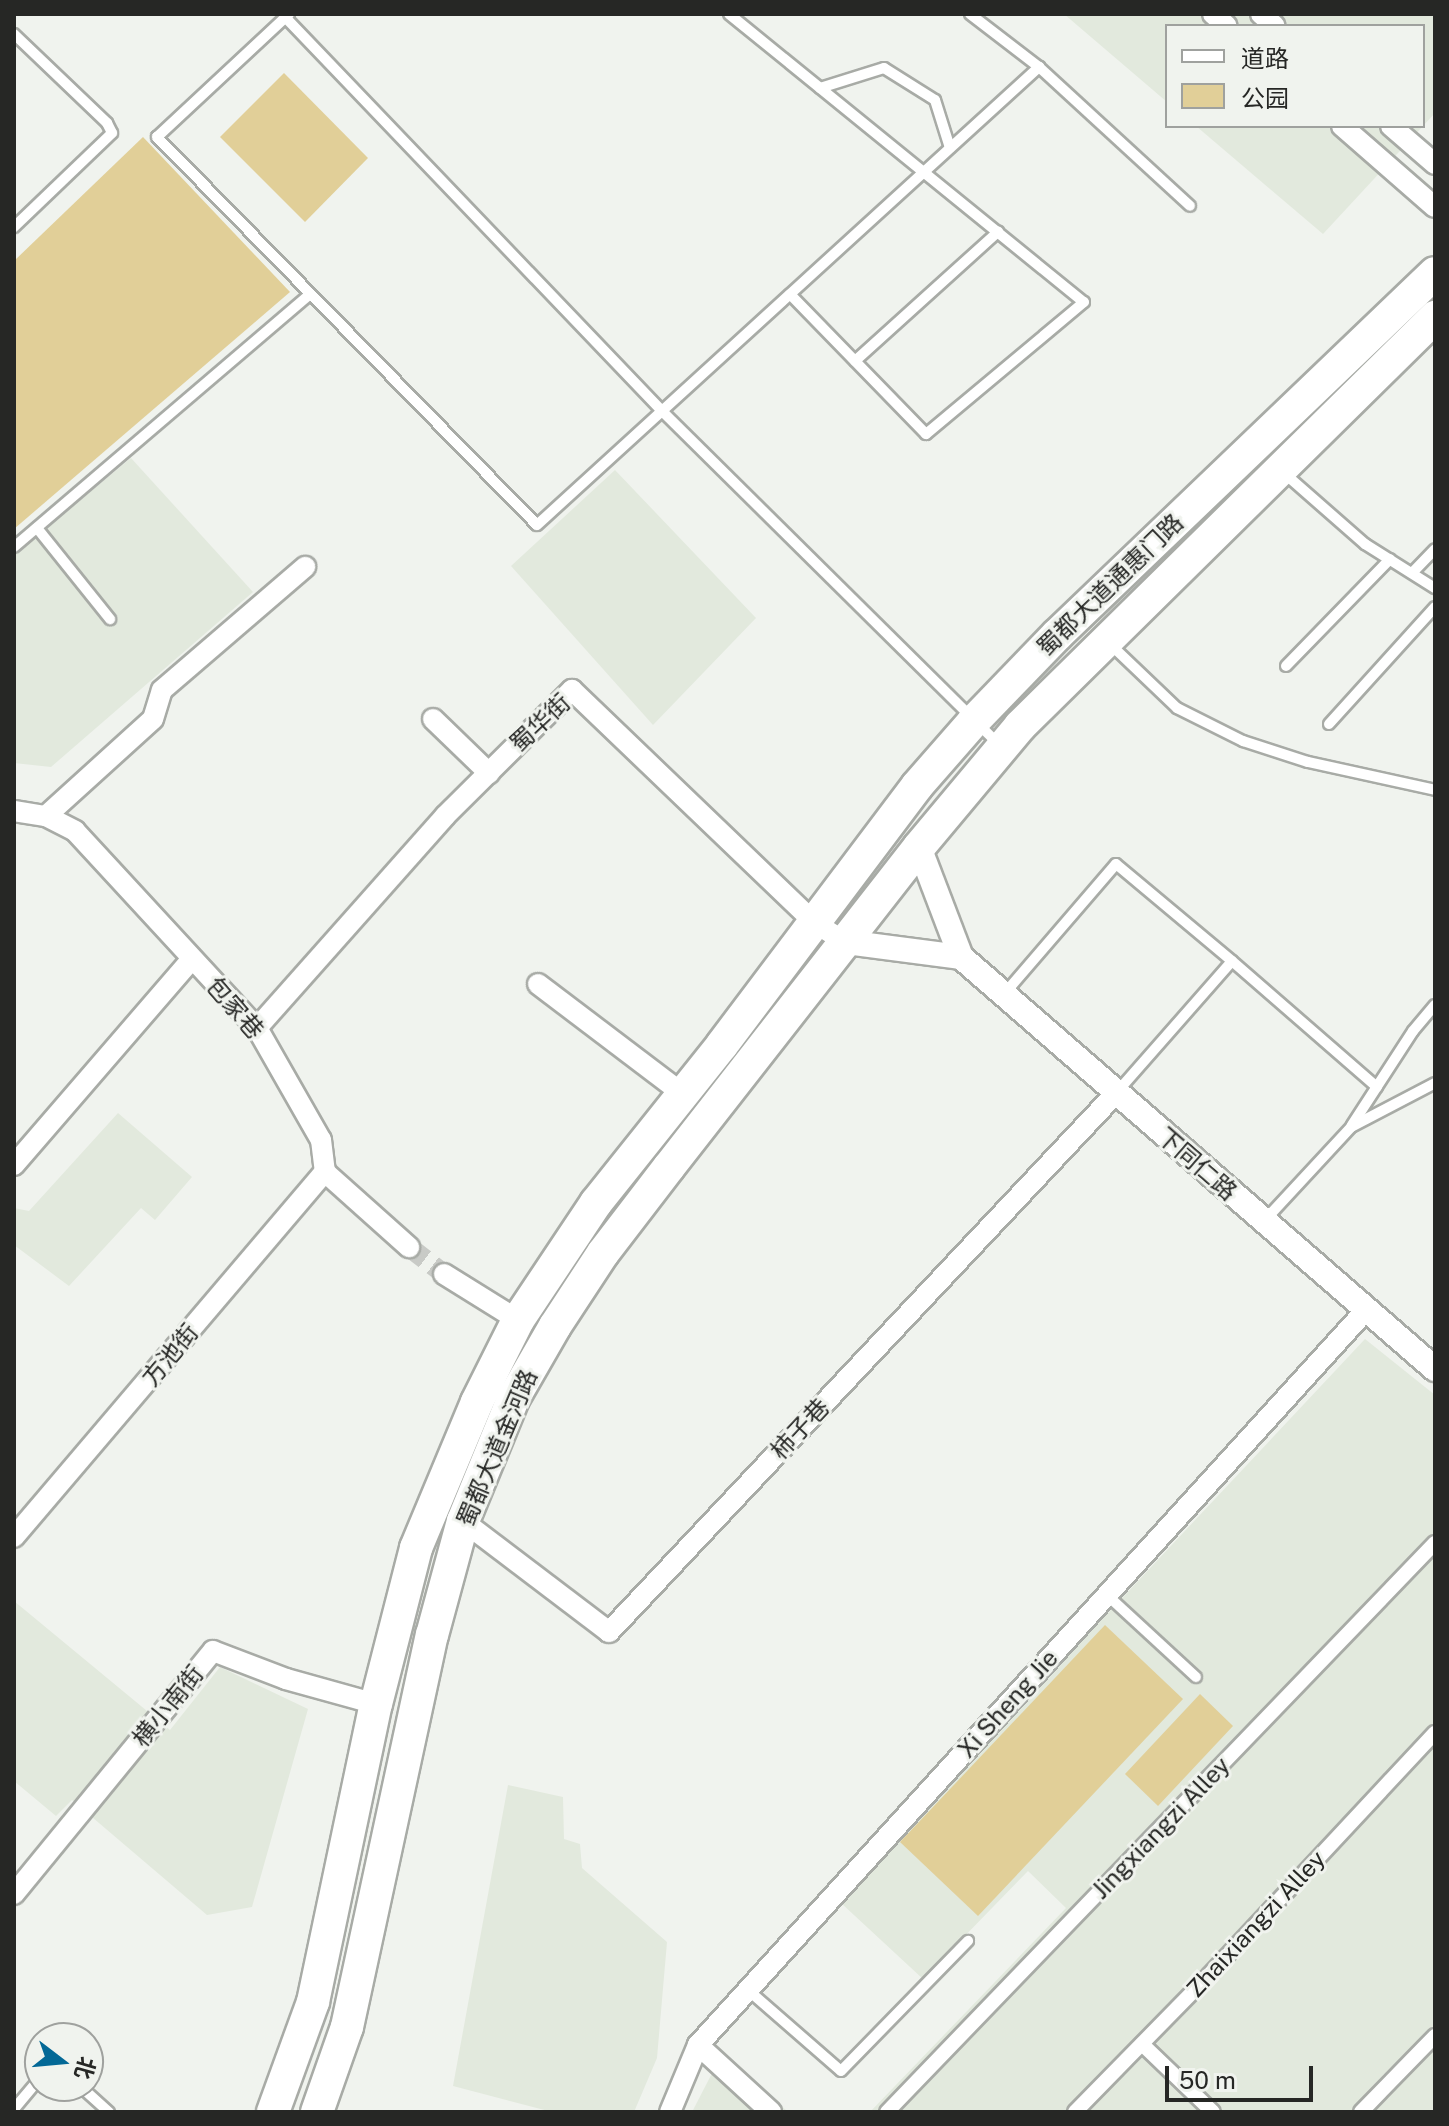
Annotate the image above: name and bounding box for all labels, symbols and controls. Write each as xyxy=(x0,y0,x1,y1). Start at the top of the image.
legend xyxy=(1165,24,1425,128)
text: 道路 xyxy=(1241,44,1289,72)
text: 公园 xyxy=(1241,84,1289,112)
street label: 蜀都大道通惠门路 xyxy=(1031,508,1189,662)
street label: 蜀华街 xyxy=(504,688,576,758)
street label: 包家巷 xyxy=(201,971,269,1045)
street label: 下同仁路 xyxy=(1151,1122,1243,1206)
street label: 方池街 xyxy=(136,1318,204,1392)
street label: 蜀都大道金河路 xyxy=(451,1365,543,1531)
street label: 柿子巷 xyxy=(765,1393,835,1465)
street label: Xi Sheng Jie xyxy=(952,1644,1064,1764)
street label: 横小南街 xyxy=(127,1660,209,1752)
street label: Jingxiangzi Alley xyxy=(1086,1751,1236,1905)
street label: Zhaixiangzi Alley xyxy=(1181,1845,1331,2003)
north arrow xyxy=(24,2022,104,2102)
scale bar xyxy=(1169,2050,1317,2100)
text: 北 xyxy=(70,2054,101,2082)
text: 50 m xyxy=(1179,2066,1236,2094)

